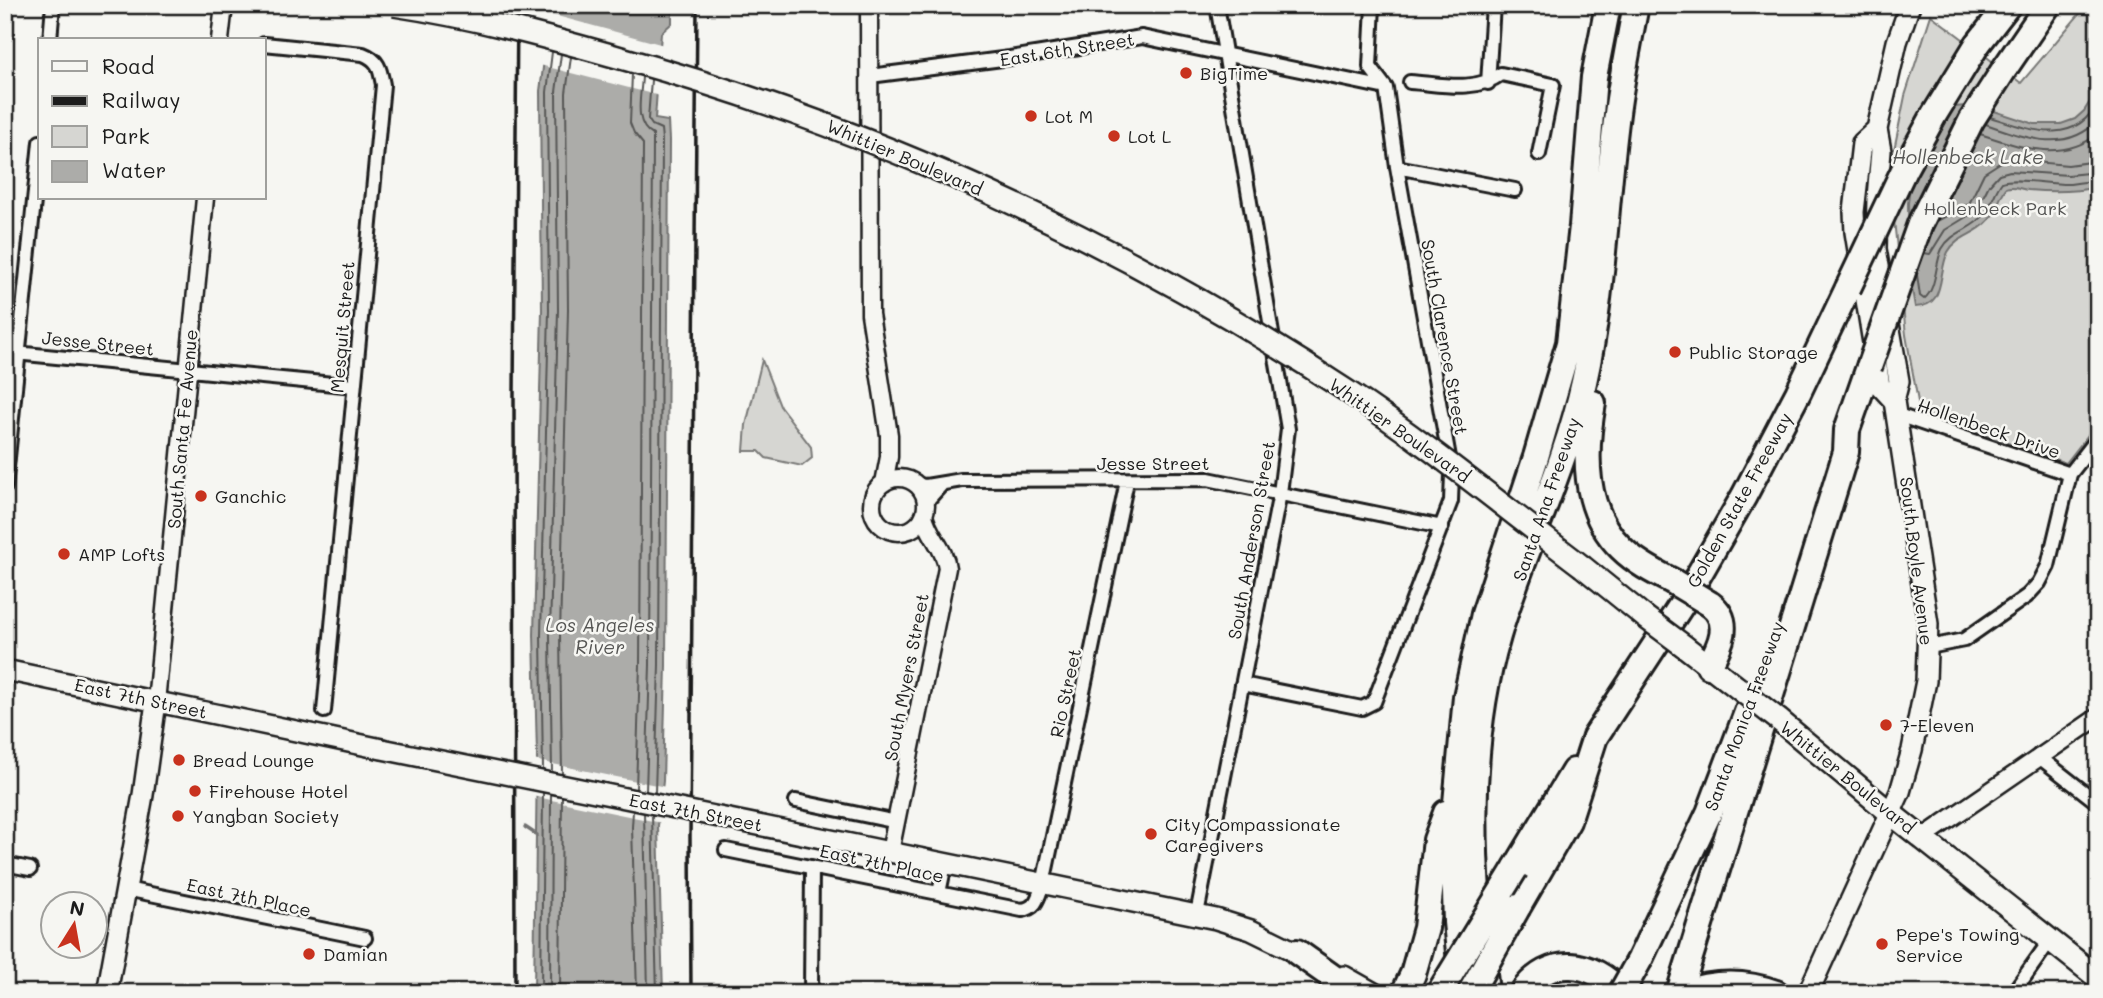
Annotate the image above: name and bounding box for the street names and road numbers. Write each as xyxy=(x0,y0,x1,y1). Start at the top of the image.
street label: East 6th Street xyxy=(998,27,1136,71)
street label: Whittier Boulevard xyxy=(823,113,987,201)
street label: South Clarence Street xyxy=(1416,237,1474,437)
street label: Mesquit Street xyxy=(324,260,360,394)
street label: Jesse Street xyxy=(41,325,155,361)
street label: South Santa Fe Avenue xyxy=(161,328,203,530)
street label: Whittier Boulevard xyxy=(1325,372,1475,488)
street label: Hollenbeck Drive xyxy=(1914,392,2064,464)
street label: Golden State Freeway xyxy=(1681,408,1797,592)
street label: Santa Ana Freeway xyxy=(1507,414,1585,584)
street label: South Anderson Street xyxy=(1222,439,1280,641)
street label: Jesse Street xyxy=(1097,451,1209,475)
street label: South Boyle Avenue xyxy=(1895,475,1939,647)
street label: South Myers Street xyxy=(878,591,934,763)
street label: Santa Monica Freeway xyxy=(1698,618,1790,814)
street label: Rio Street xyxy=(1044,646,1086,740)
street label: East 7th Street xyxy=(72,672,210,724)
street label: Whittier Boulevard xyxy=(1775,715,1921,839)
street label: East 7th Street xyxy=(627,787,765,837)
street label: East 7th Place xyxy=(818,838,946,888)
street label: East 7th Place xyxy=(185,872,313,922)

